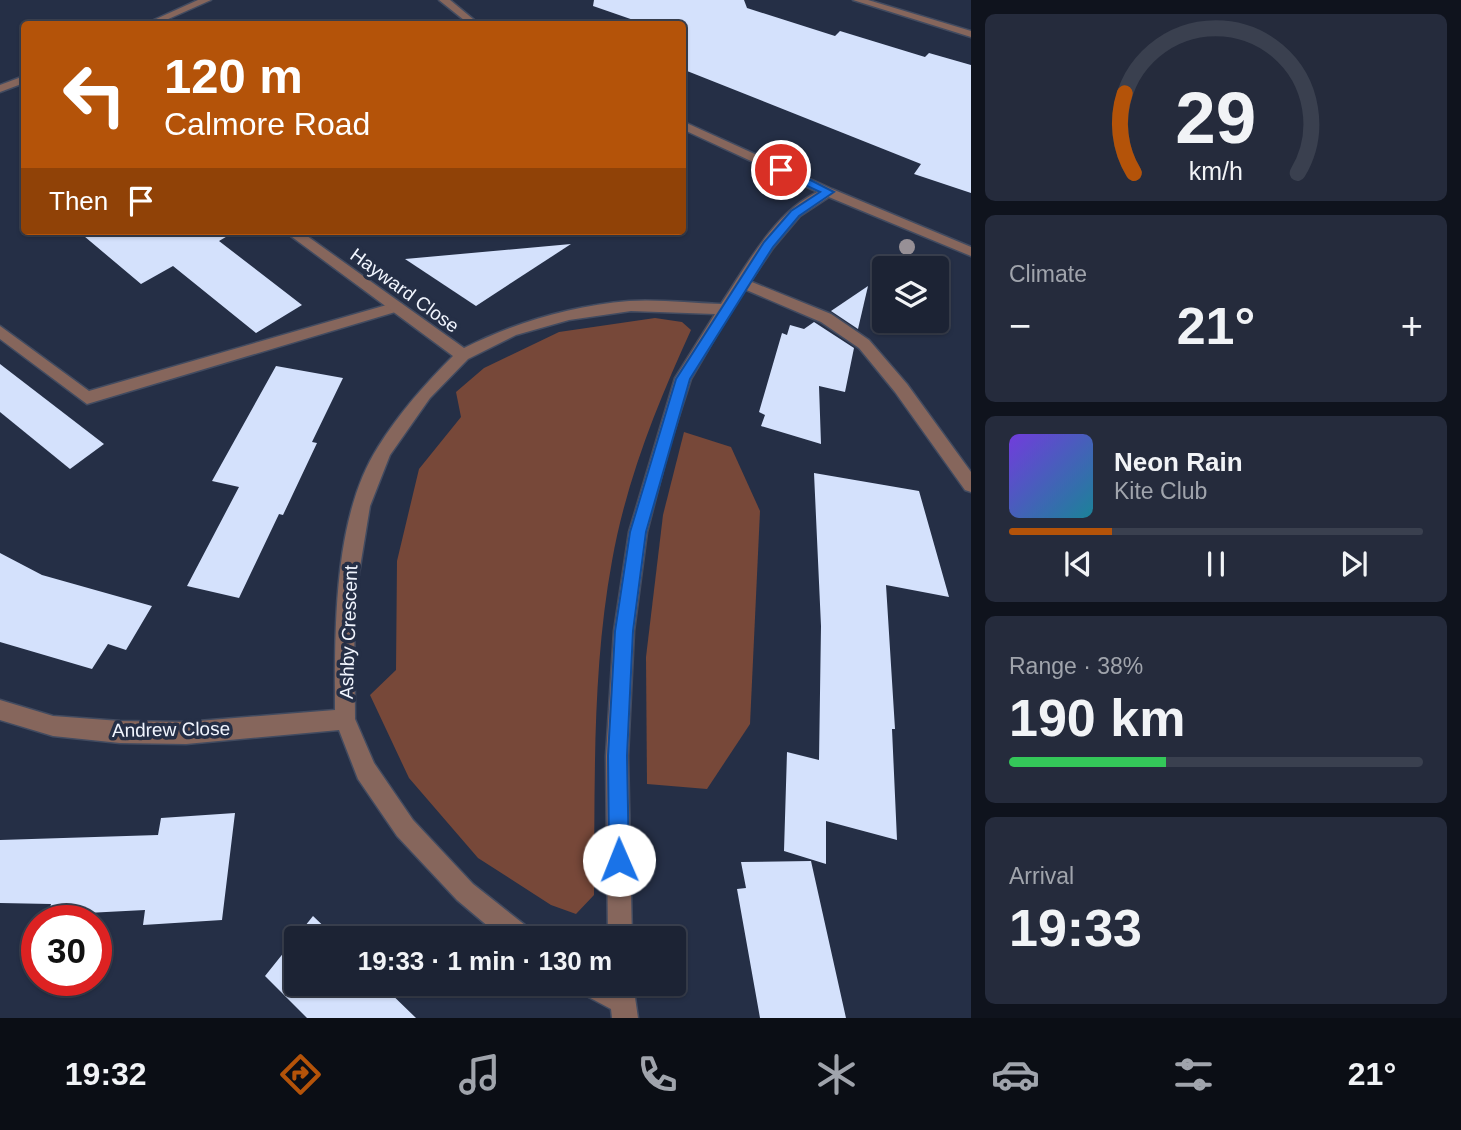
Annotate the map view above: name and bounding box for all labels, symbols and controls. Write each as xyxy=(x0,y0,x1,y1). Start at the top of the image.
icon: left xyxy=(49,49,140,140)
text: 120 m xyxy=(164,49,303,103)
text: 29 xyxy=(1176,78,1256,159)
text: Calmore Road xyxy=(164,106,370,142)
pin xyxy=(751,140,811,200)
icon: arrive xyxy=(762,151,800,189)
text: km/h xyxy=(1189,157,1243,185)
icon: arrive xyxy=(122,182,160,220)
text: Then xyxy=(49,186,108,216)
street label: Hayward Close xyxy=(346,244,463,337)
map controls xyxy=(872,256,949,333)
button: layers xyxy=(872,256,949,333)
text: Climate xyxy=(1009,261,1087,287)
text: 21° xyxy=(1177,297,1255,355)
text: − xyxy=(1009,305,1031,347)
text: + xyxy=(1401,305,1423,347)
text: Neon Rain xyxy=(1114,447,1243,477)
text: Kite Club xyxy=(1114,478,1207,504)
icon: previous xyxy=(1059,545,1097,583)
icon: pause xyxy=(1197,545,1235,583)
icon: next xyxy=(1335,545,1373,583)
street label: Ashby Crescent xyxy=(336,564,361,699)
text: Range · 38% xyxy=(1009,653,1143,679)
text: 190 km xyxy=(1009,689,1185,747)
street label: Andrew Close xyxy=(112,718,230,741)
position arrow xyxy=(582,823,656,897)
text: Arrival xyxy=(1009,863,1074,889)
text: 19:33 xyxy=(1009,899,1142,957)
speed limit sign: 30 xyxy=(21,905,112,996)
text: 19:33 · 1 min · 130 m xyxy=(358,946,612,976)
icon: directions xyxy=(276,1050,325,1099)
icon: music xyxy=(455,1050,504,1099)
icon: phone xyxy=(633,1050,682,1099)
icon: climate xyxy=(812,1050,861,1099)
icon: car xyxy=(991,1050,1040,1099)
icon: filters xyxy=(1169,1050,1218,1099)
text: 19:32 xyxy=(65,1056,147,1092)
text: 21° xyxy=(1348,1056,1396,1092)

